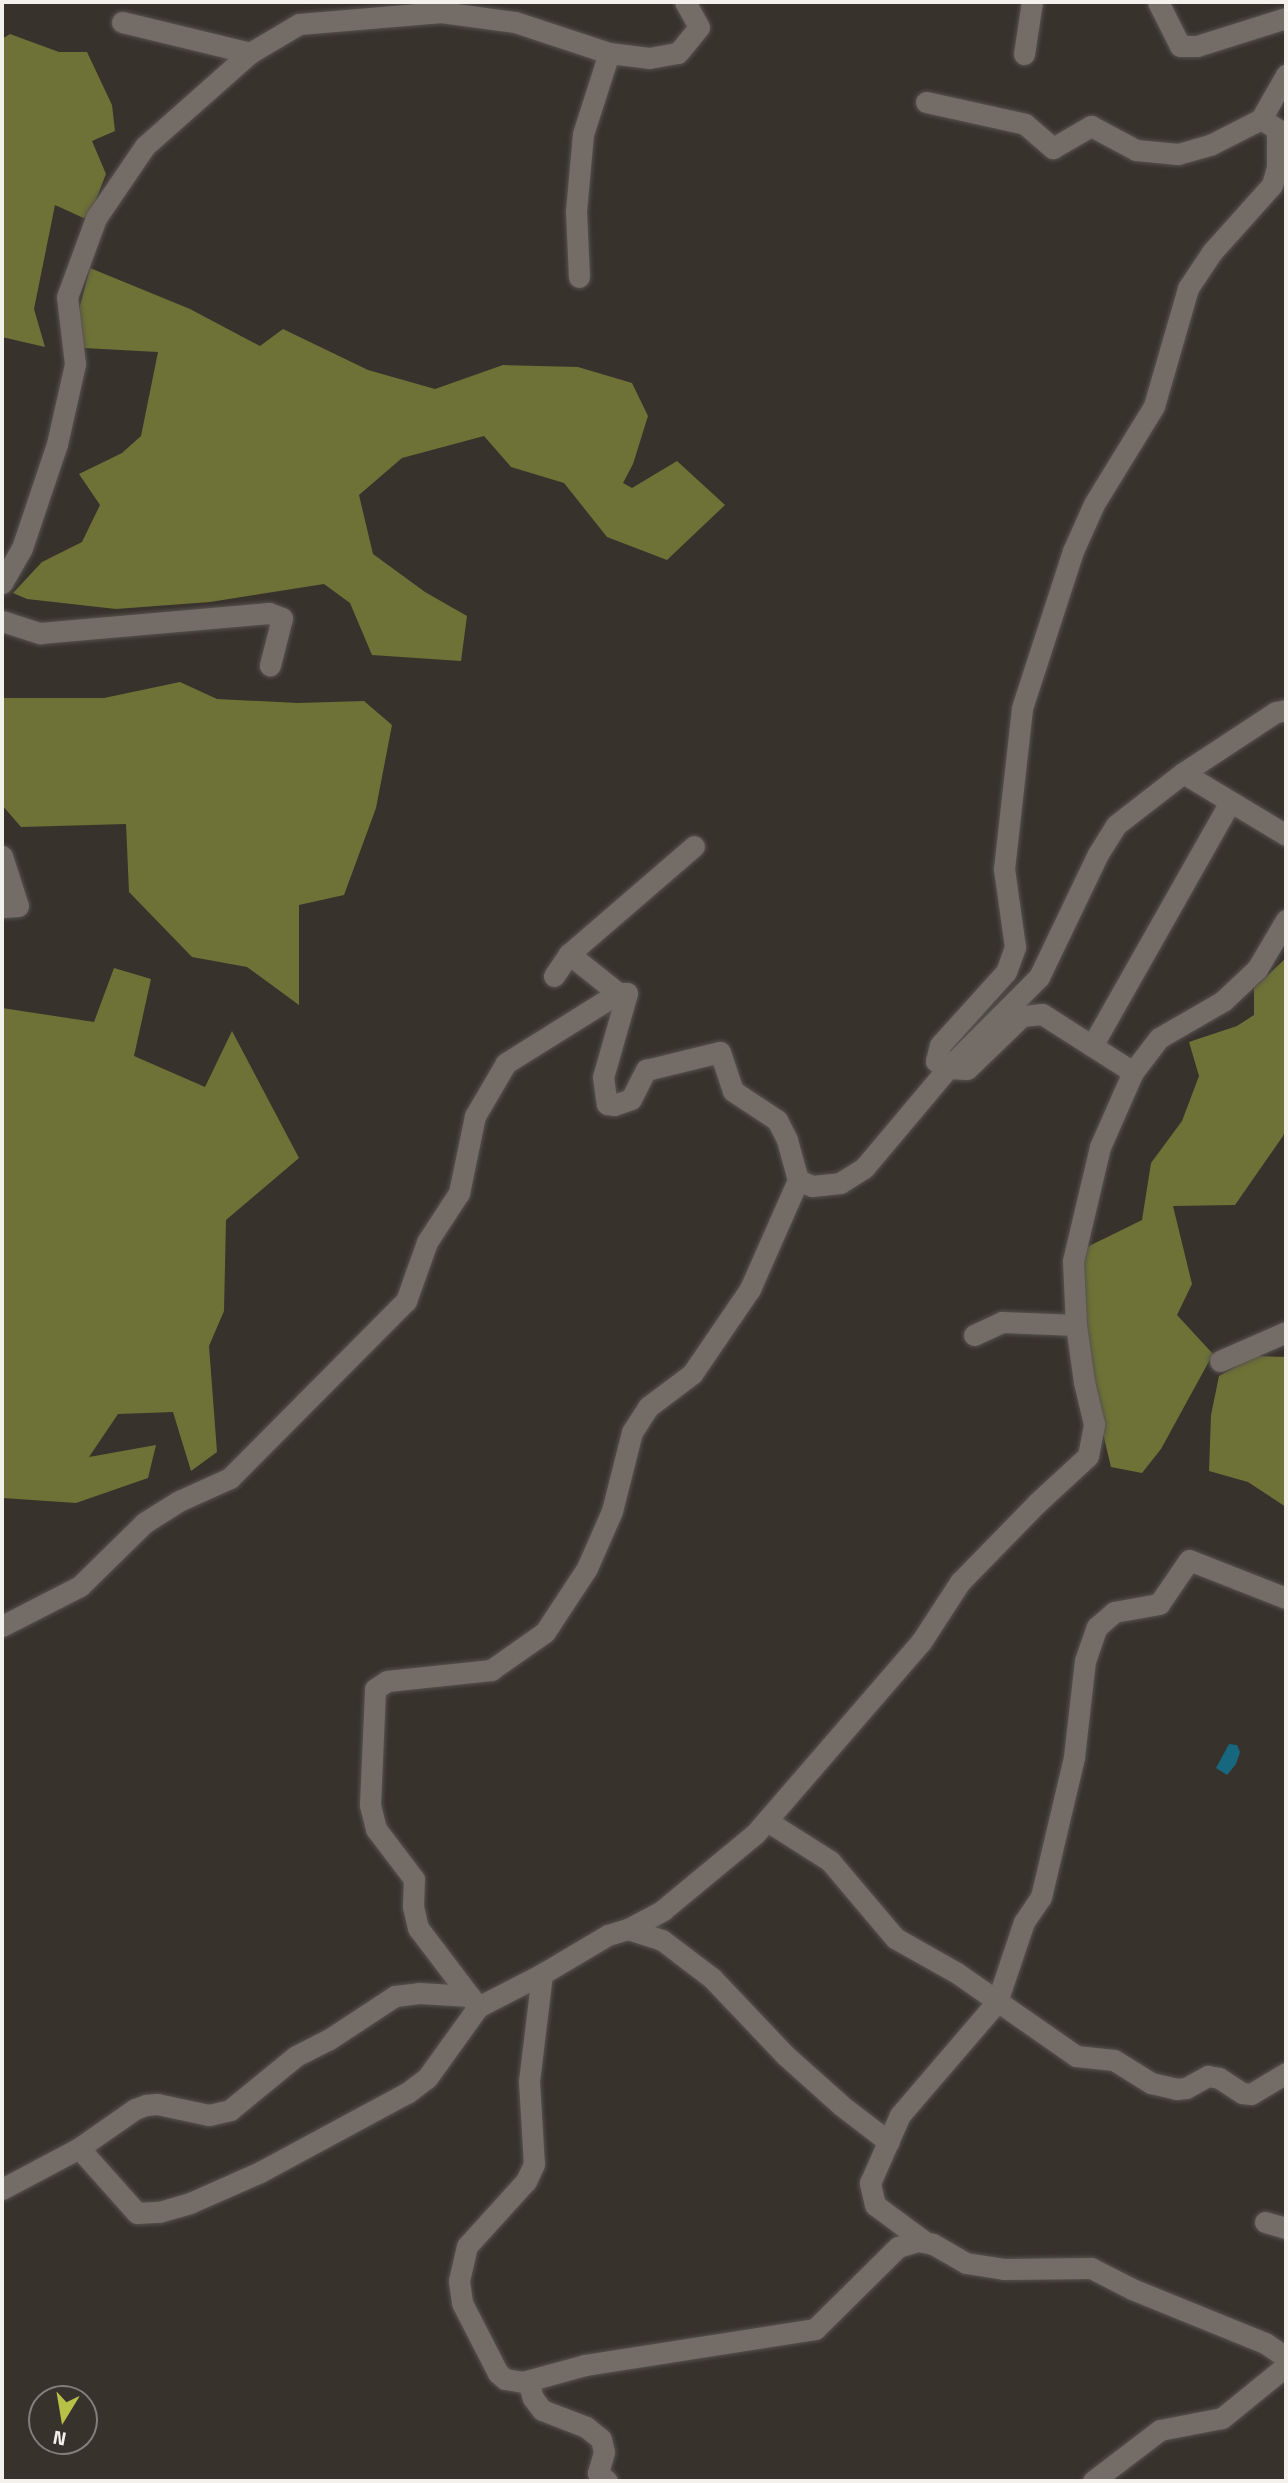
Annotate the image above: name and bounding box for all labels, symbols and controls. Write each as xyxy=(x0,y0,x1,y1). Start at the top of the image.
north arrow xyxy=(28,2385,98,2455)
text: N xyxy=(50,2424,69,2455)

